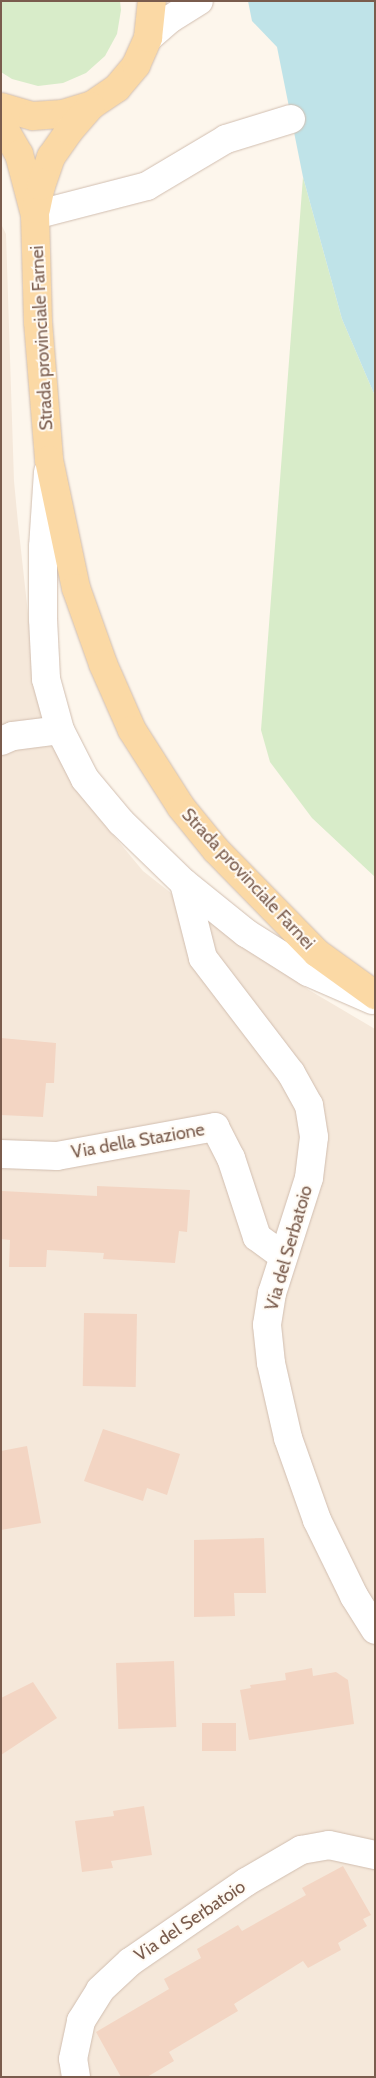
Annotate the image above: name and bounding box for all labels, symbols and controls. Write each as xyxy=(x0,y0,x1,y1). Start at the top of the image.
street label: Strada provinciale Farnei xyxy=(26,245,58,431)
street label: Strada provinciale Farnei xyxy=(177,804,319,954)
street label: Via della Stazione xyxy=(70,1119,206,1163)
street label: Via del Serbatoio xyxy=(261,1183,317,1313)
street label: Via del Serbatoio xyxy=(130,1876,250,1966)

